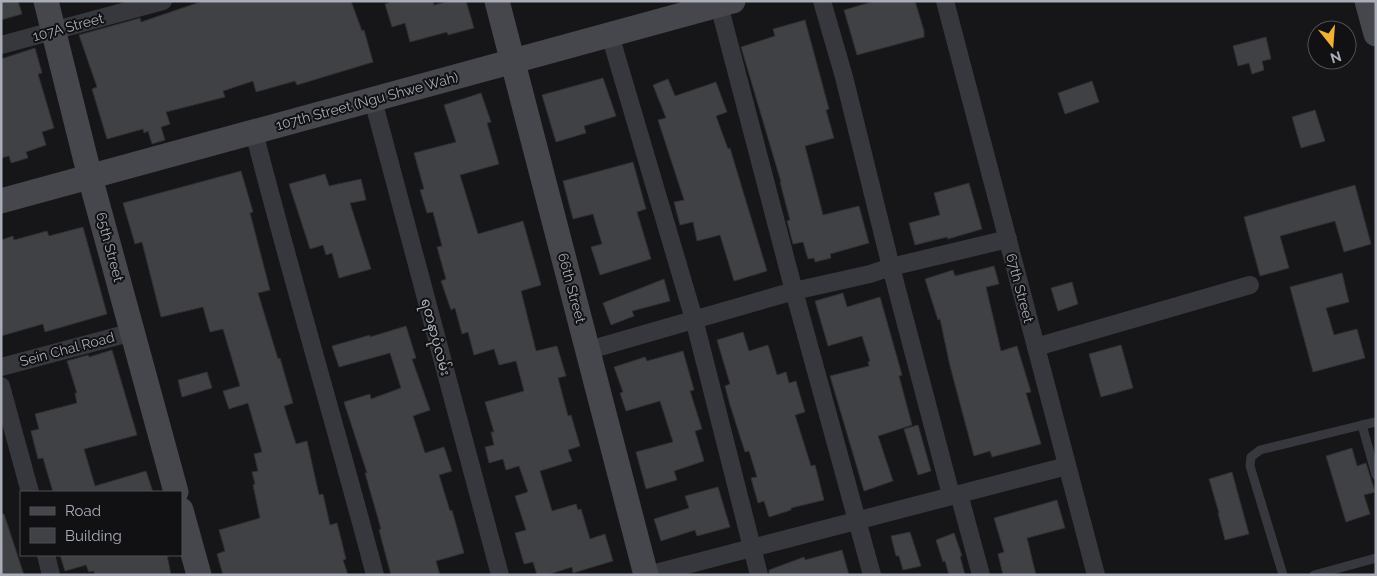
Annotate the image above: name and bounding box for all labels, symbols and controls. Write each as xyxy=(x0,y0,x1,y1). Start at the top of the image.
street label: 107A Street xyxy=(31,10,105,44)
north arrow xyxy=(1307,20,1357,70)
text: N xyxy=(1328,48,1343,67)
street label: 107th Street (Ngu Shwe Wah) xyxy=(274,69,460,133)
street label: 65th Street xyxy=(93,210,127,284)
street label: 66th Street xyxy=(555,251,589,325)
street label: 67th Street xyxy=(1003,252,1037,325)
street label: ရတနာပုံလမ်း xyxy=(414,296,456,378)
street label: Sein Chal Road xyxy=(18,329,116,369)
legend xyxy=(20,491,182,556)
text: Road xyxy=(65,502,101,520)
text: Building xyxy=(65,527,122,545)

